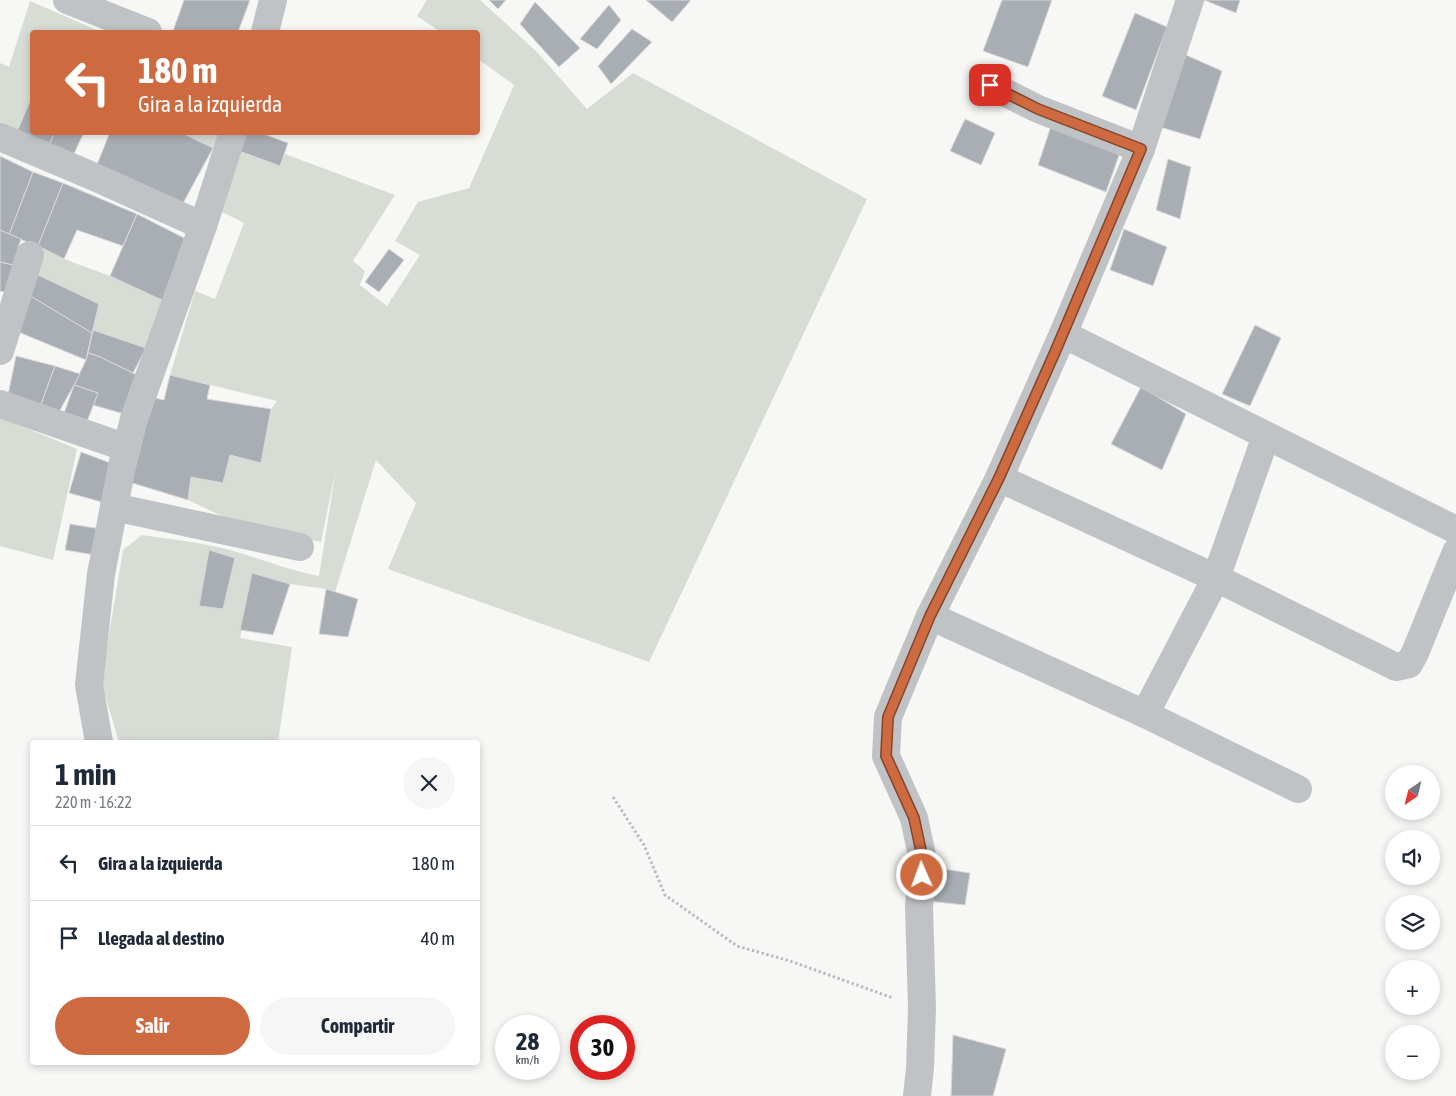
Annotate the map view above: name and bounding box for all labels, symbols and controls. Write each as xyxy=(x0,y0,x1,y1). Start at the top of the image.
icon: left xyxy=(55,50,120,115)
text: 180 m xyxy=(138,50,217,90)
pin xyxy=(969,64,1011,106)
icon: arrive xyxy=(976,71,1004,99)
text: Gira a la izquierda xyxy=(138,91,282,117)
text: 1 min xyxy=(55,757,116,791)
button: close xyxy=(403,757,455,809)
north arrow xyxy=(1385,765,1440,820)
map controls xyxy=(1385,765,1440,1080)
text: 220 m · 16:22 xyxy=(55,793,132,811)
button: sound xyxy=(1385,830,1440,885)
position arrow xyxy=(895,848,947,900)
icon: left xyxy=(55,849,83,877)
text: Gira a la izquierda xyxy=(98,852,223,874)
text: 180 m xyxy=(412,852,455,874)
button: layers xyxy=(1385,895,1440,950)
icon: arrive xyxy=(55,924,83,952)
text: Llegada al destino xyxy=(98,927,225,949)
text: 40 m xyxy=(421,927,455,949)
button: + xyxy=(1385,960,1440,1015)
button: Salir xyxy=(55,997,250,1055)
button: Compartir xyxy=(260,997,455,1055)
speed limit sign: 30 xyxy=(570,1015,635,1080)
button: − xyxy=(1385,1025,1440,1080)
text: 28 xyxy=(516,1027,539,1055)
text: km/h xyxy=(516,1053,539,1067)

